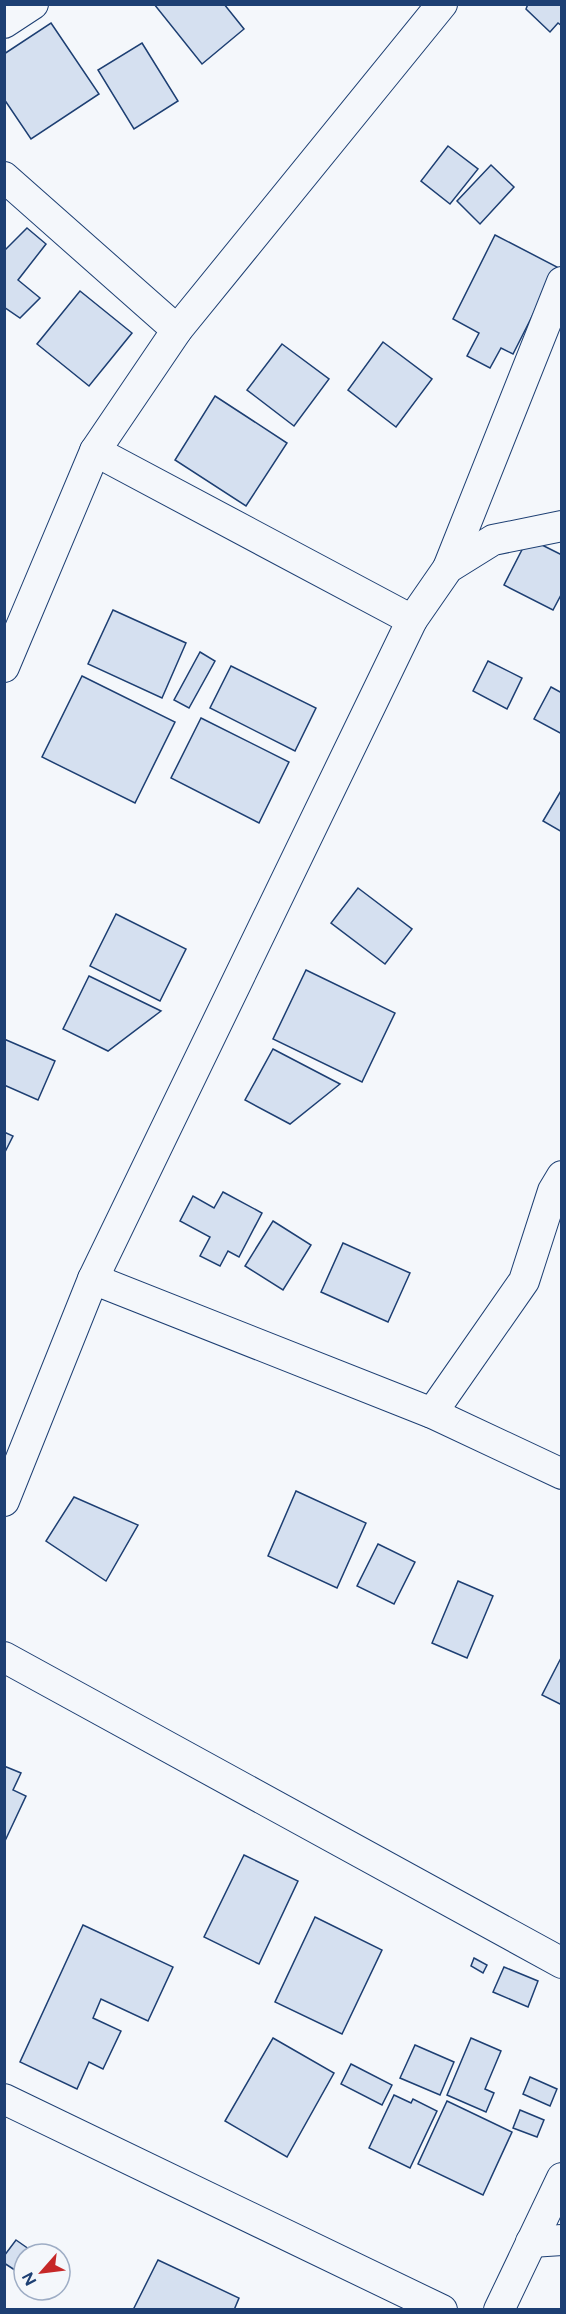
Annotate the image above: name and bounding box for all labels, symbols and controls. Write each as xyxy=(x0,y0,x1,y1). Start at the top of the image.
north arrow xyxy=(12,2242,72,2302)
text: N xyxy=(18,2269,40,2289)

